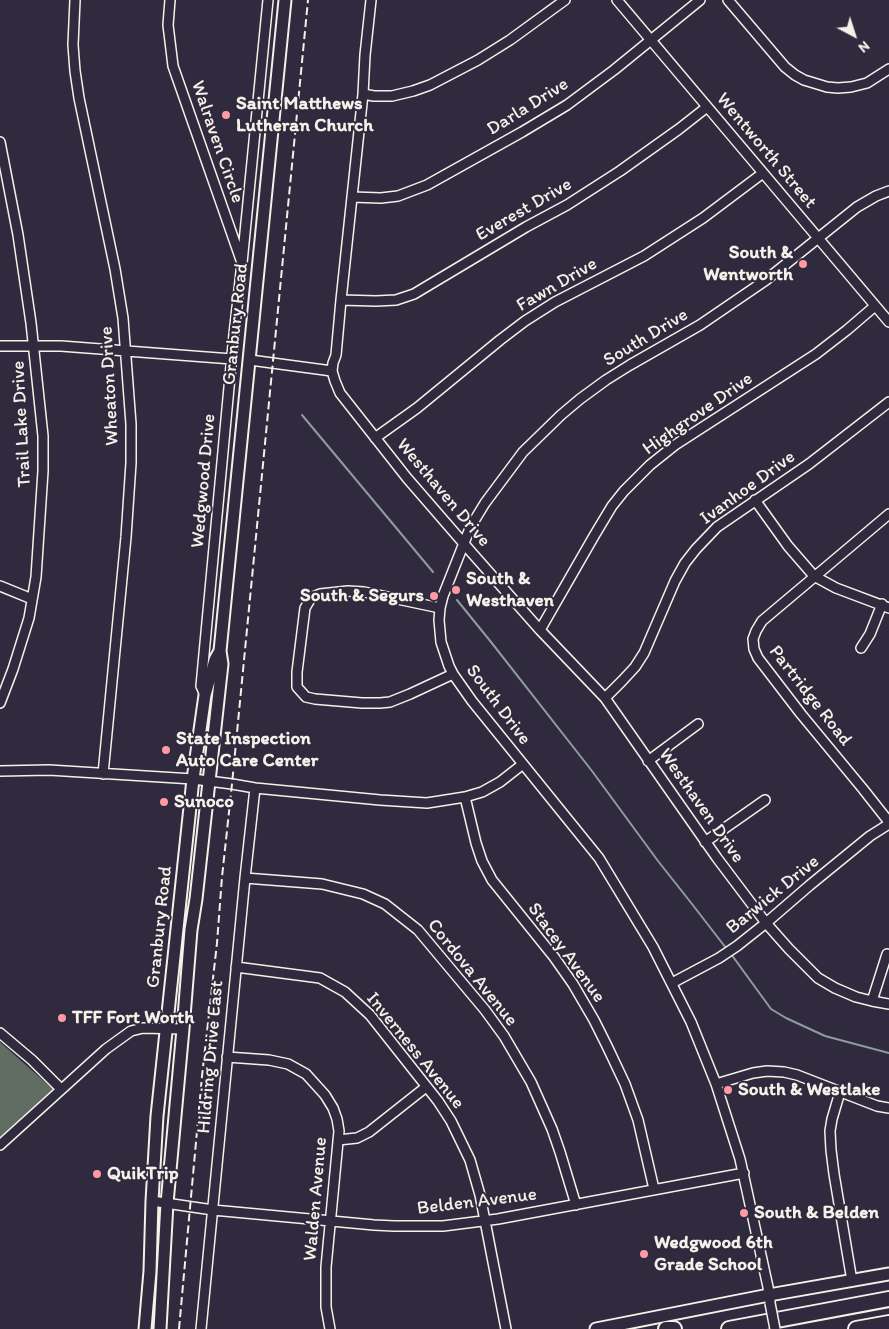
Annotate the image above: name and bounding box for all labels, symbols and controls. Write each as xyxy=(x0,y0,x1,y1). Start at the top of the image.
north arrow xyxy=(829,10,879,60)
text: N xyxy=(855,37,873,56)
street label: Darla Drive xyxy=(483,73,573,141)
street label: Walraven Circle xyxy=(185,78,249,206)
street label: Wentworth Street xyxy=(711,88,821,214)
place label: Saint Matthews Lutheran Church xyxy=(236,93,373,137)
marker: Saint Matthews Lutheran Church xyxy=(220,109,232,121)
street label: Everest Drive xyxy=(472,173,576,247)
place label: South & Wentworth xyxy=(703,242,793,286)
street label: Fawn Drive xyxy=(513,253,601,317)
marker: South & Wentworth xyxy=(797,258,809,270)
street label: Granbury Road xyxy=(218,262,254,386)
street label: South Drive xyxy=(600,304,692,372)
street label: Wheaton Drive xyxy=(95,326,125,446)
street label: Trail Lake Drive xyxy=(7,360,37,488)
street label: Highgrove Drive xyxy=(638,368,758,460)
street label: Wedgwood Drive xyxy=(187,413,221,549)
street label: Westhaven Drive xyxy=(391,434,495,552)
street label: Ivanhoe Drive xyxy=(696,446,800,530)
place label: South & Westhaven xyxy=(466,568,554,612)
marker: South & Westhaven xyxy=(450,584,462,596)
place label: South & Segurs xyxy=(300,585,424,607)
marker: South & Segurs xyxy=(428,590,440,602)
street label: Partridge Road xyxy=(764,641,856,751)
street label: South Drive xyxy=(460,660,536,750)
place label: State Inspection Auto Care Center xyxy=(176,728,318,772)
marker: State Inspection Auto Care Center xyxy=(160,744,172,756)
street label: Westhaven Drive xyxy=(653,744,749,868)
place label: Sunoco xyxy=(174,791,234,813)
marker: Sunoco xyxy=(158,796,170,808)
street label: Barwick Drive xyxy=(722,850,824,940)
street label: Granbury Road xyxy=(142,865,178,989)
street label: Stacey Avenue xyxy=(522,899,610,1007)
street label: Cordova Avenue xyxy=(422,915,522,1031)
street label: Hildring Drive East xyxy=(193,979,229,1135)
street label: Inverness Avenue xyxy=(361,988,469,1114)
place label: TFF Fort Worth xyxy=(72,1007,194,1029)
marker: TFF Fort Worth xyxy=(56,1012,68,1024)
place label: South & Westlake xyxy=(738,1079,880,1101)
marker: South & Westlake xyxy=(722,1084,734,1096)
street label: Walden Avenue xyxy=(299,1136,333,1262)
place label: QuikTrip xyxy=(107,1163,179,1185)
marker: QuikTrip xyxy=(91,1168,103,1180)
street label: Belden Avenue xyxy=(416,1183,538,1221)
place label: South & Belden xyxy=(754,1202,879,1224)
marker: South & Belden xyxy=(738,1207,750,1219)
place label: Wedgwood 6th Grade School xyxy=(654,1232,773,1276)
marker: Wedgwood 6th Grade School xyxy=(638,1248,650,1260)

